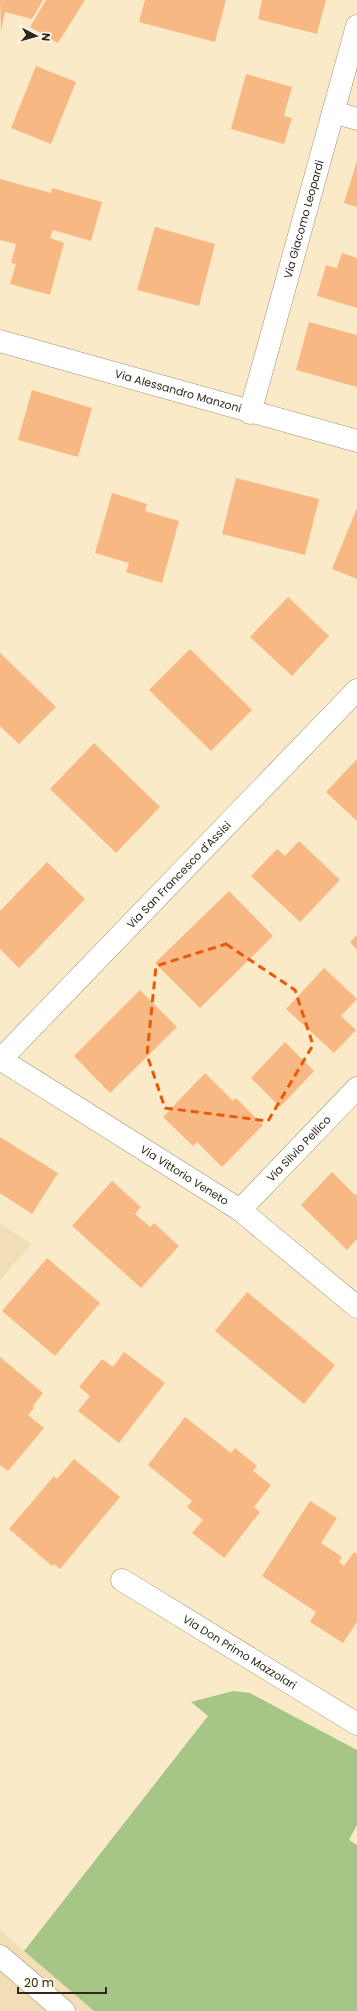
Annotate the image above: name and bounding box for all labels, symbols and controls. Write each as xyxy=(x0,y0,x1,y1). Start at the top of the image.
north arrow xyxy=(16,16,56,56)
text: N xyxy=(38,32,54,42)
street label: Via Giacomo Leopardi xyxy=(280,158,328,280)
street label: Via Alessandro Manzoni xyxy=(113,366,244,416)
street label: Via San Francesco d'Assisi xyxy=(123,817,235,932)
street label: Via Silvio Pellico xyxy=(263,1112,335,1185)
street label: Via Vittorio Veneto xyxy=(137,1141,232,1209)
street label: Via Don Primo Mazzolari xyxy=(180,1611,300,1693)
scale bar xyxy=(18,1969,106,1995)
text: 20 m xyxy=(24,1974,54,1991)

